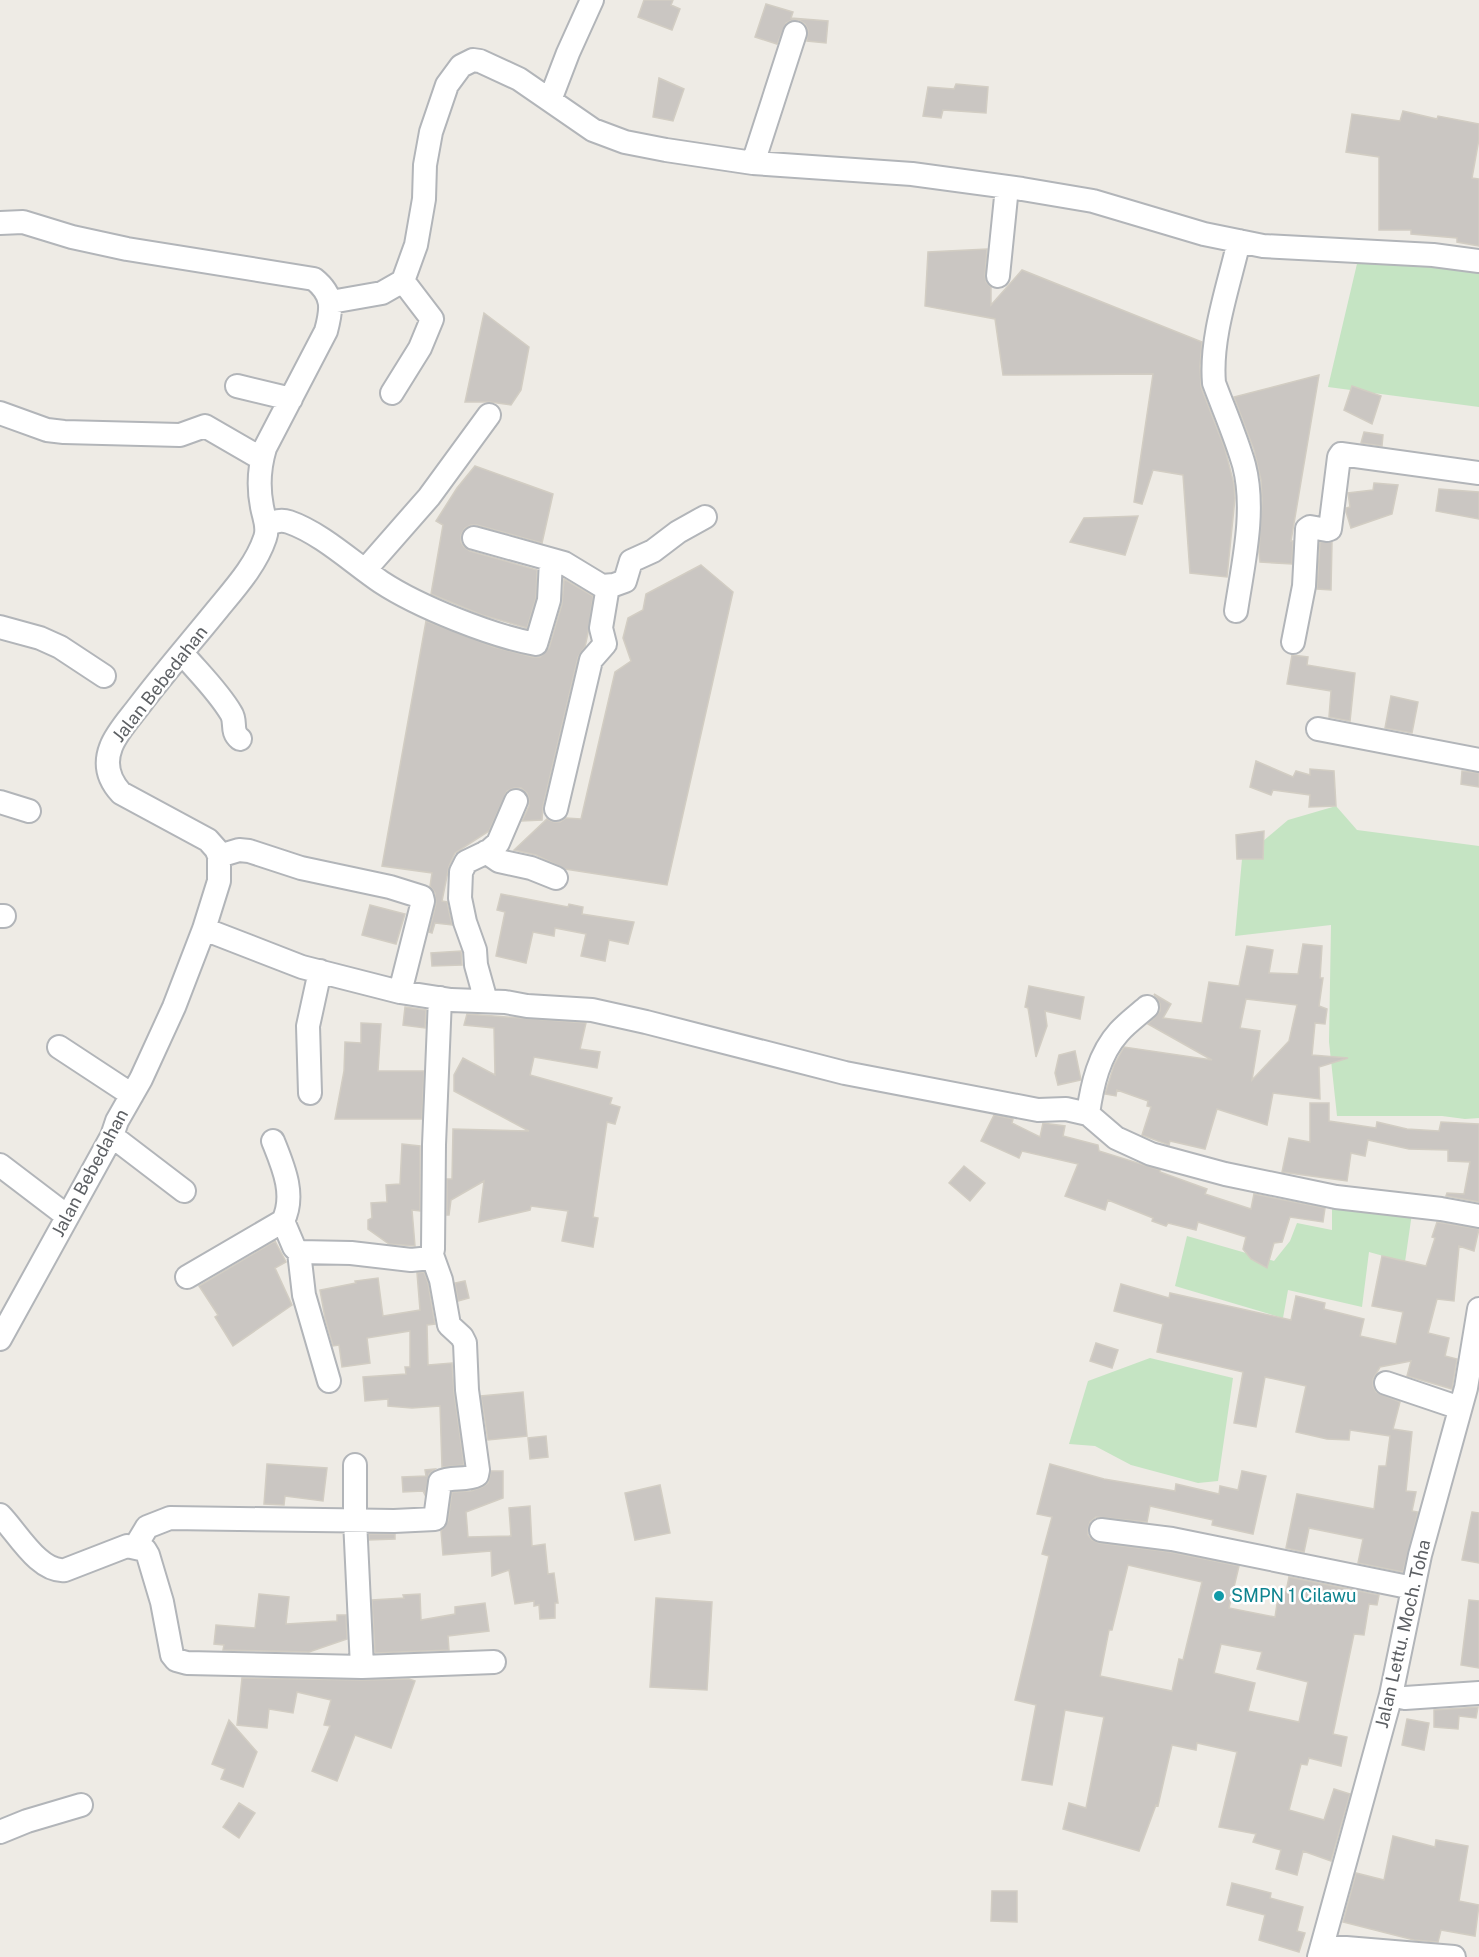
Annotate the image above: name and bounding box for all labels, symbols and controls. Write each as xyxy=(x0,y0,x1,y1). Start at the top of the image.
street label: Jalan Bebedahan xyxy=(108,621,211,746)
street label: Jalan Bebedahan xyxy=(47,1105,132,1240)
street label: Jalan Lettu. Moch. Toha xyxy=(1371,1538,1434,1730)
place label: SMPN 1 Cilawu xyxy=(1231,1585,1357,1606)
marker: SMPN 1 Cilawu xyxy=(1212,1589,1226,1603)

